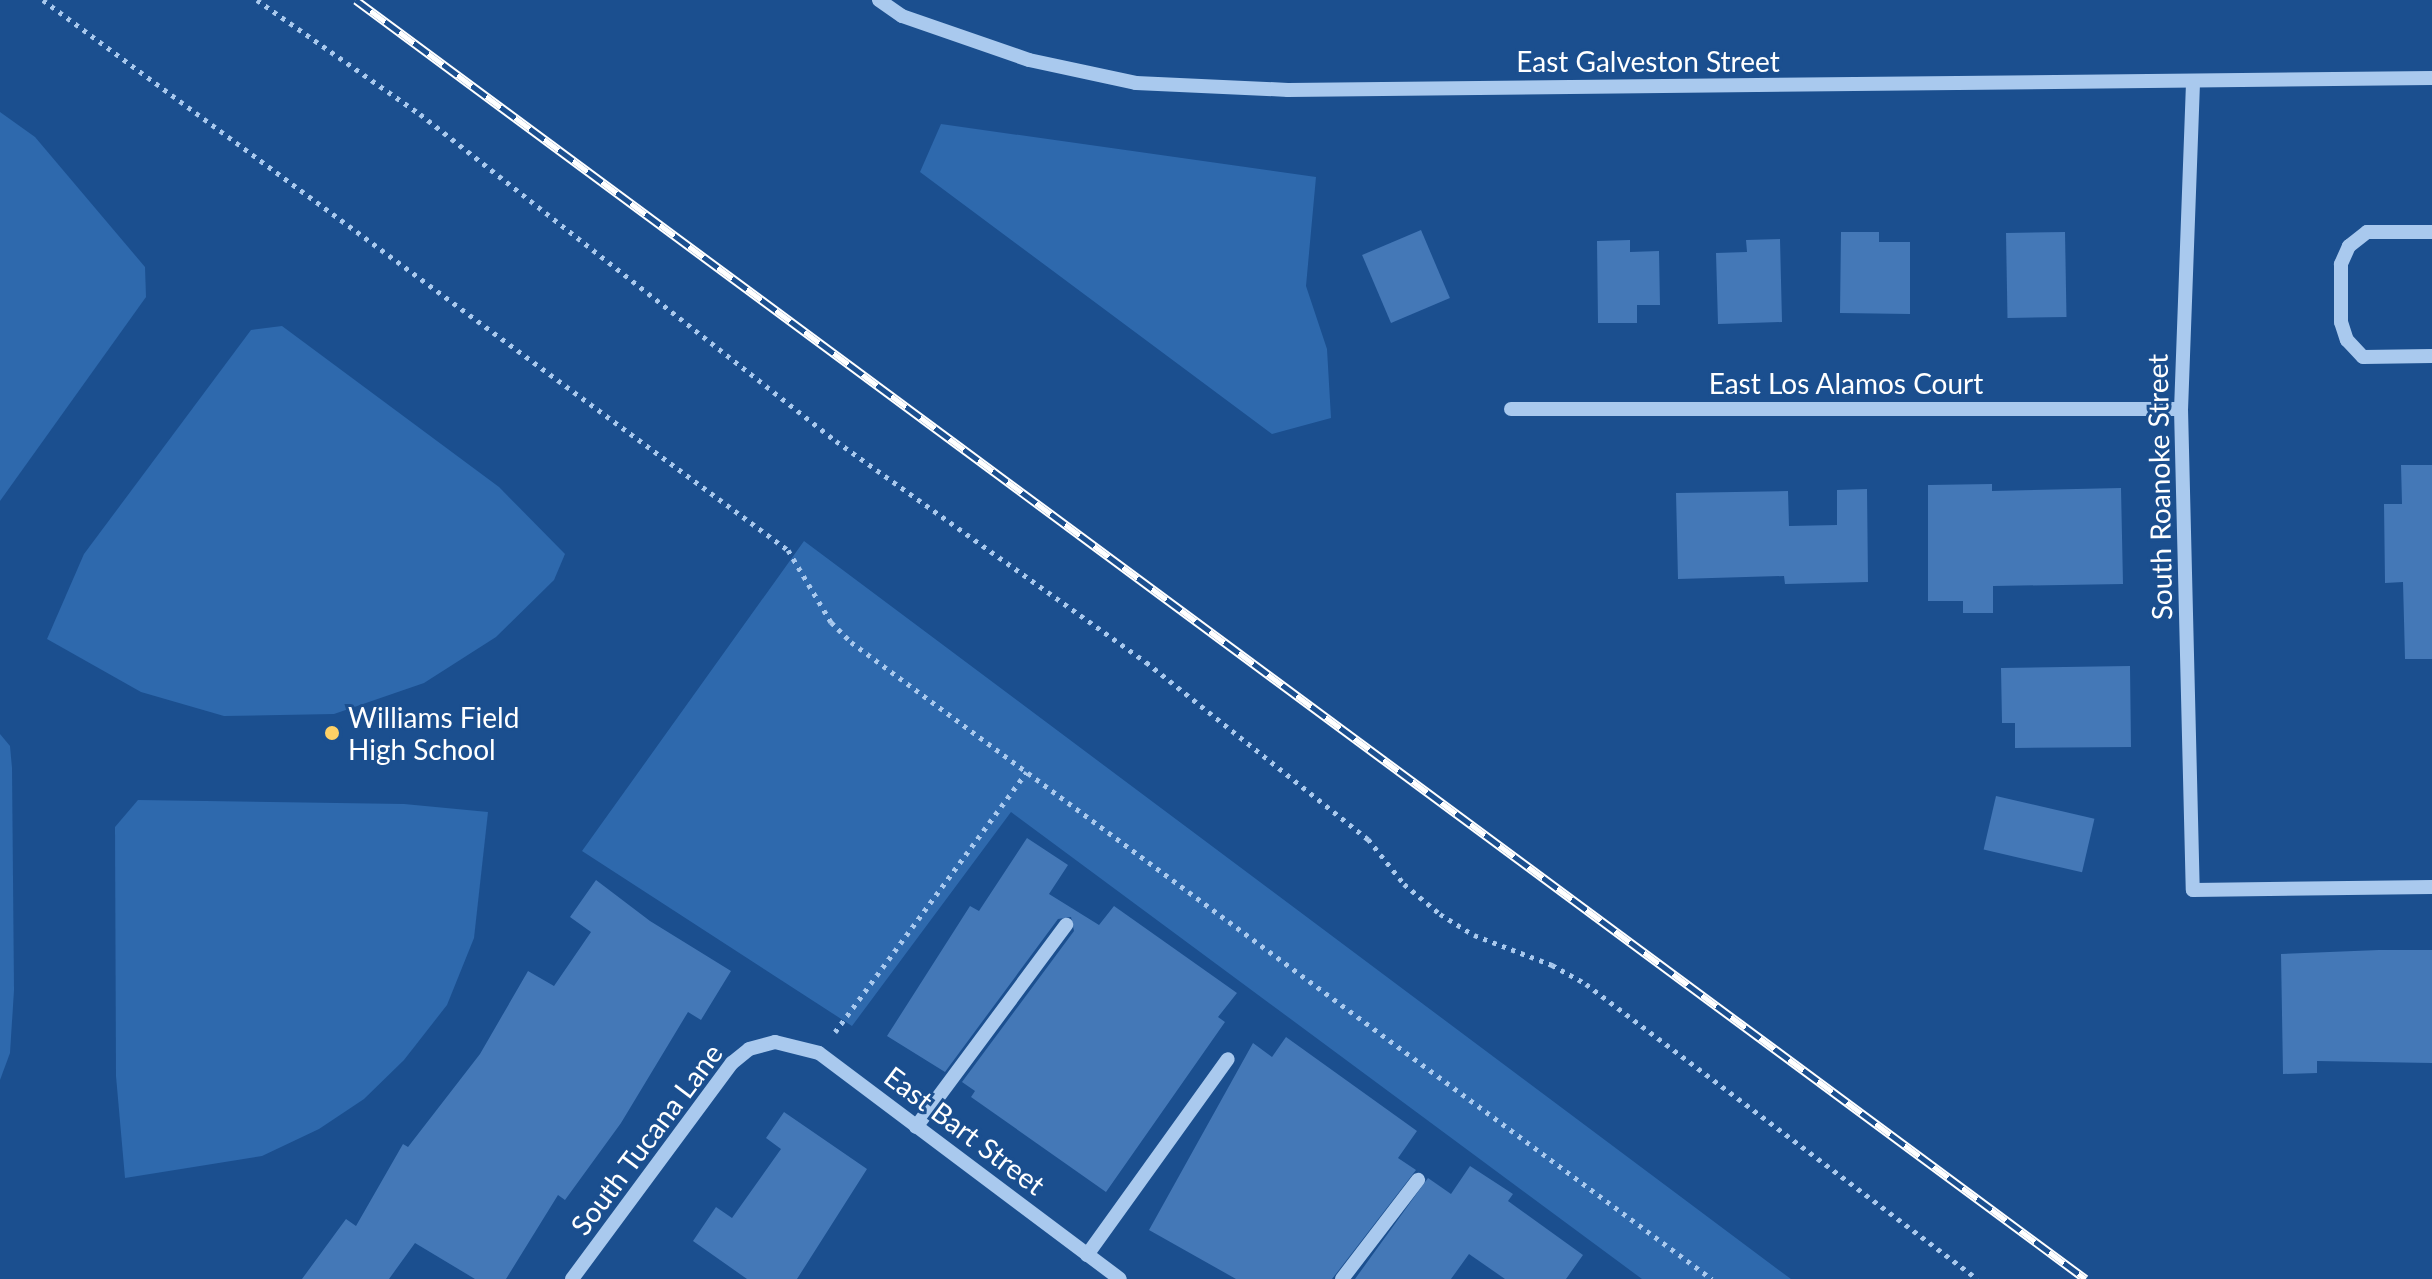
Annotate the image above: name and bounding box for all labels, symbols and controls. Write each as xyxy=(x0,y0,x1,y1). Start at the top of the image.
street label: East Galveston Street xyxy=(1516,44,1780,78)
street label: South Roanoke Street xyxy=(2140,354,2178,620)
street label: East Los Alamos Court xyxy=(1708,366,1984,400)
place label: Williams Field High School xyxy=(348,700,519,766)
marker: Williams Field High School xyxy=(323,724,341,742)
street label: South Tucana Lane xyxy=(563,1037,729,1241)
street label: East Bart Street xyxy=(878,1059,1052,1201)

